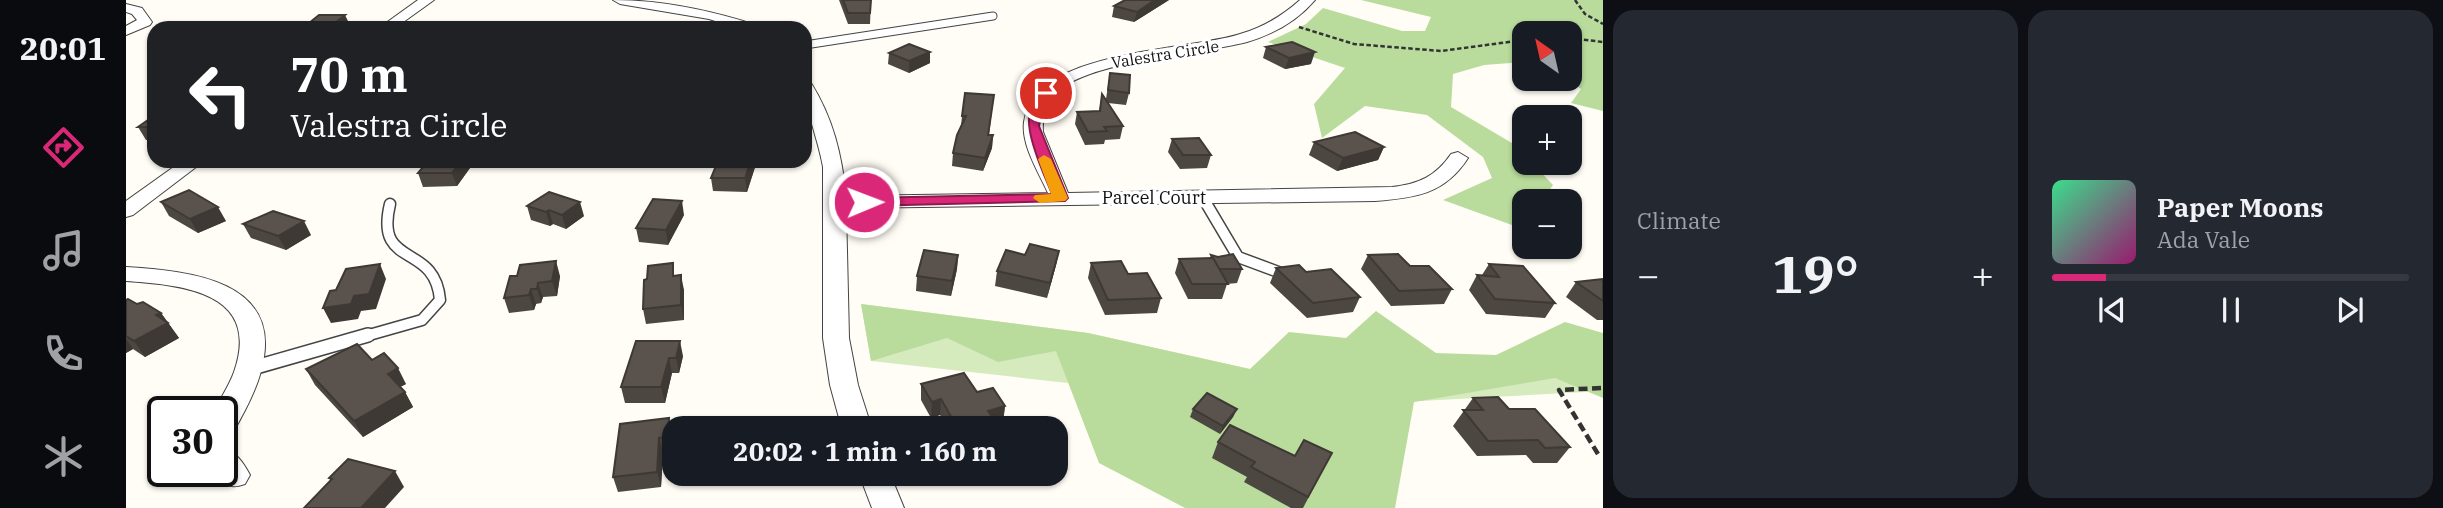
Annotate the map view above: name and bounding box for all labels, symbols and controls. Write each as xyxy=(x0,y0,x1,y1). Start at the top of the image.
north arrow xyxy=(1512,21,1582,91)
map controls xyxy=(1512,21,1582,259)
text: 20:01 xyxy=(20,27,106,69)
street label: Valestra Circle xyxy=(1110,36,1220,72)
text: 70 m xyxy=(290,42,408,105)
icon: left xyxy=(175,49,266,140)
pin xyxy=(1016,63,1076,123)
icon: arrive xyxy=(1027,74,1065,112)
text: Valestra Circle xyxy=(290,104,507,146)
button: + xyxy=(1512,105,1582,175)
icon: directions xyxy=(39,123,88,172)
position arrow xyxy=(827,165,901,239)
street label: Parcel Court xyxy=(1102,186,1206,209)
button: − xyxy=(1512,189,1582,259)
text: Paper Moons xyxy=(2157,190,2324,224)
text: Climate xyxy=(1637,205,1721,235)
text: Ada Vale xyxy=(2157,224,2250,254)
icon: music xyxy=(39,226,88,275)
text: 19° xyxy=(1772,240,1859,307)
text: − xyxy=(1637,250,1660,299)
text: + xyxy=(1971,250,1994,299)
icon: previous xyxy=(2093,291,2131,329)
icon: pause xyxy=(2212,291,2250,329)
icon: next xyxy=(2331,291,2369,329)
icon: phone xyxy=(39,329,88,378)
speed limit sign: 30 xyxy=(147,396,238,487)
icon: climate xyxy=(39,432,88,481)
text: 20:02 · 1 min · 160 m xyxy=(733,434,997,468)

